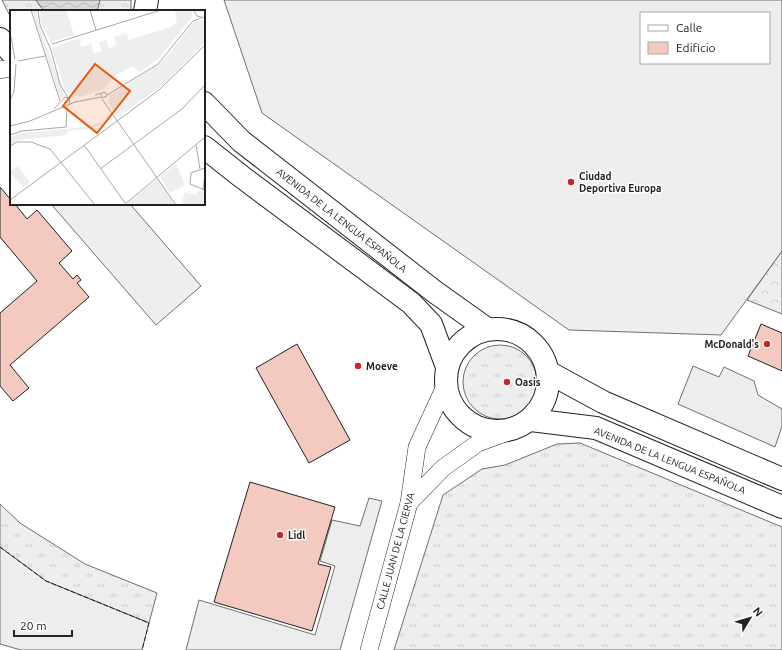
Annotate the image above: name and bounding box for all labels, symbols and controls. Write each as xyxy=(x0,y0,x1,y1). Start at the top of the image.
inset map xyxy=(10,10,205,205)
legend xyxy=(640,12,770,64)
text: Calle xyxy=(676,21,702,34)
text: Edificio xyxy=(676,41,716,54)
street label: AVENIDA DE LA LENGUA ESPAÑOLA xyxy=(274,166,409,275)
place label: Ciudad Deportiva Europa xyxy=(579,171,661,194)
marker: Ciudad Deportiva Europa xyxy=(566,177,576,187)
place label: McDonald's xyxy=(704,339,759,350)
marker: McDonald's xyxy=(762,339,772,349)
marker: Moeve xyxy=(353,361,363,371)
place label: Moeve xyxy=(366,361,398,372)
marker: Oasis xyxy=(502,377,512,387)
place label: Oasis xyxy=(515,377,541,388)
street label: AVENIDA DE LA LENGUA ESPAÑOLA xyxy=(593,425,748,496)
street label: CALLE JUAN DE LA CIERVA xyxy=(375,491,417,611)
marker: Lidl xyxy=(275,530,285,540)
place label: Lidl xyxy=(288,530,305,541)
north arrow xyxy=(730,598,770,638)
text: N xyxy=(751,605,765,619)
scale bar xyxy=(14,612,72,638)
text: 20 m xyxy=(20,619,47,632)

